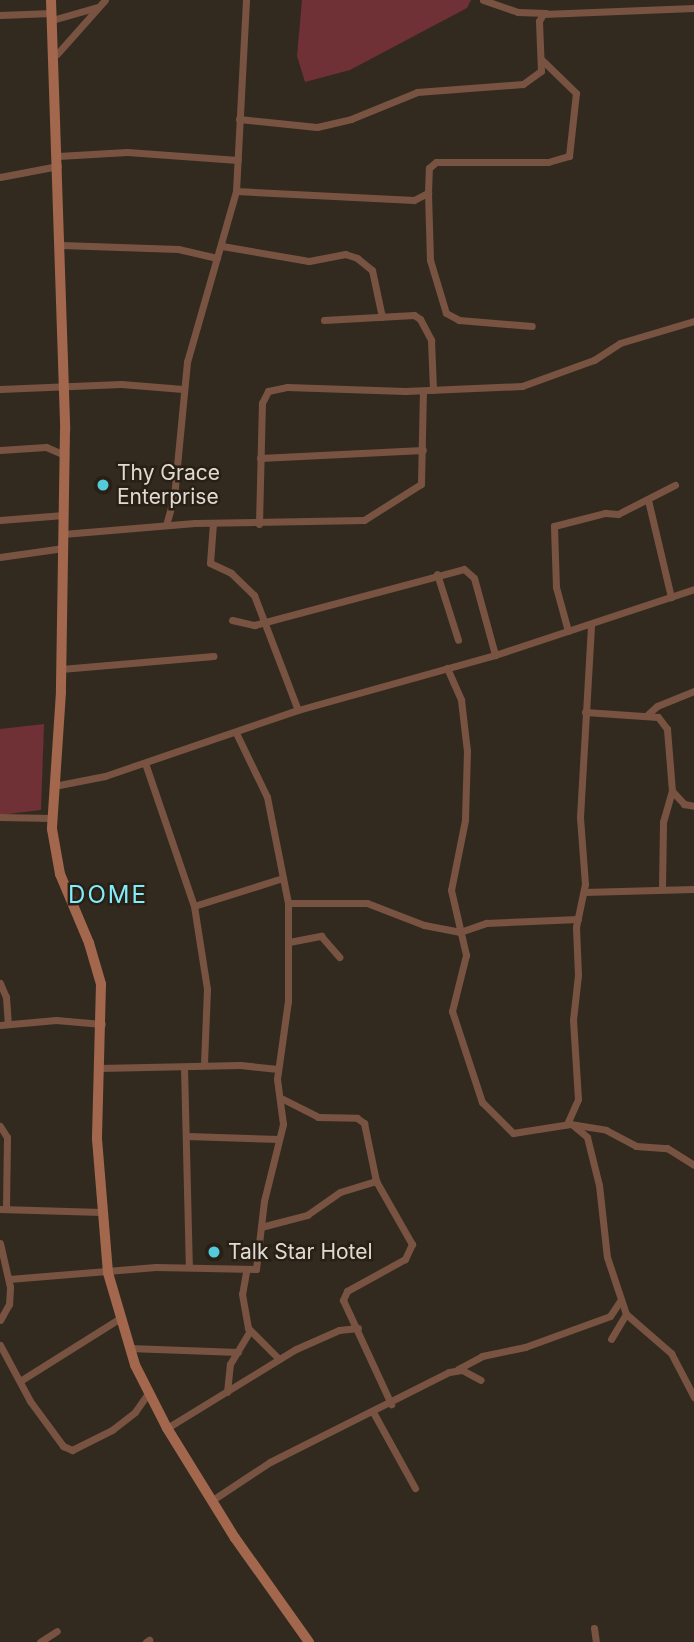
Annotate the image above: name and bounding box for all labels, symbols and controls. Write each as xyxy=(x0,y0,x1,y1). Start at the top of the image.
place label: Thy Grace Enterprise xyxy=(117,460,220,510)
marker: Thy Grace Enterprise xyxy=(95,477,111,493)
district label: DOME xyxy=(69,881,147,909)
place label: Talk Star Hotel xyxy=(228,1239,373,1265)
marker: Talk Star Hotel xyxy=(206,1244,222,1260)

